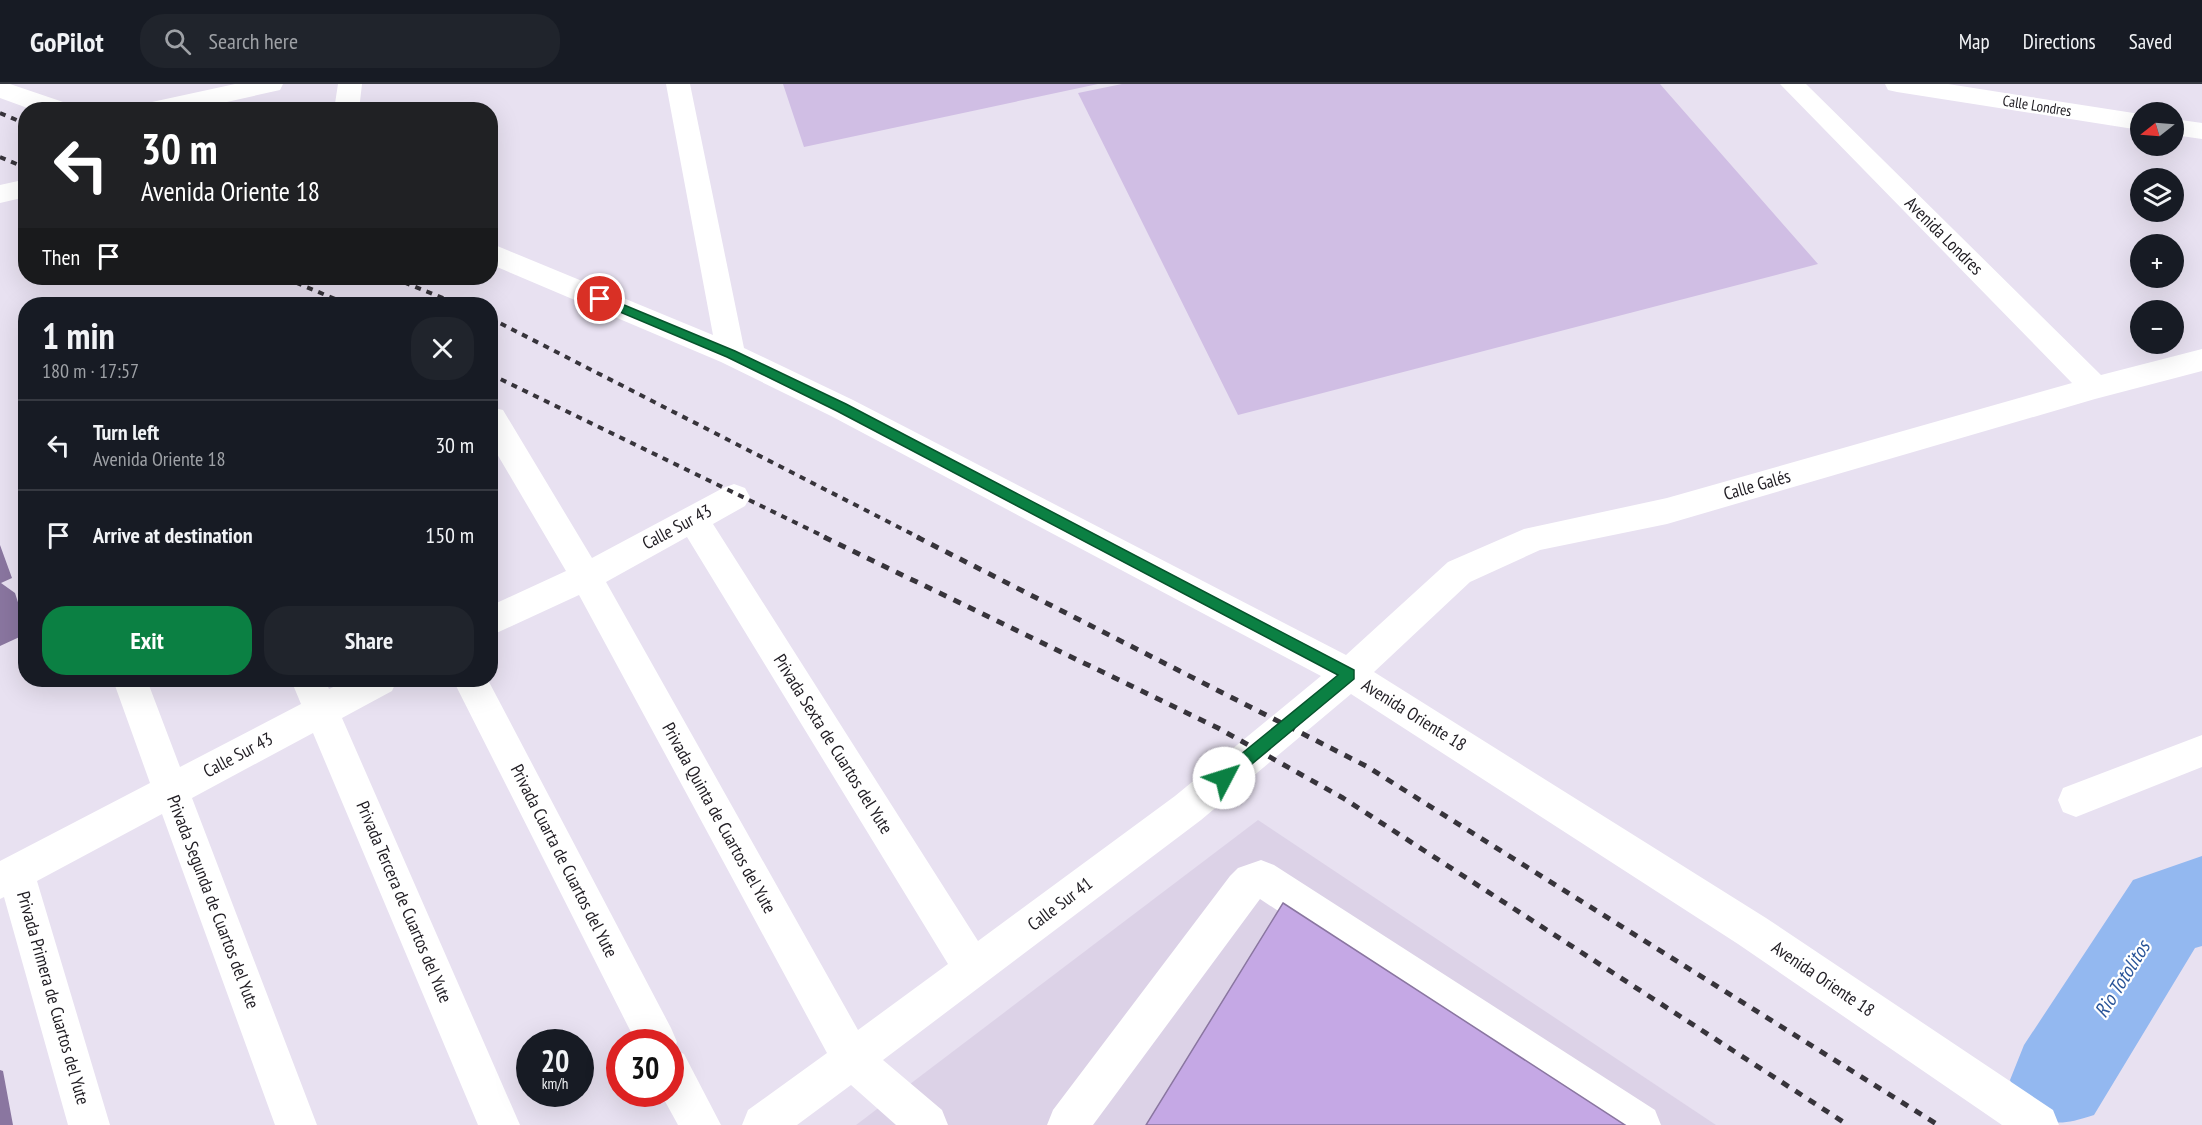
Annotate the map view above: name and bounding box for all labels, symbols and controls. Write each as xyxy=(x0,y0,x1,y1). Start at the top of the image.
search box xyxy=(140,14,560,68)
text: GoPilot xyxy=(30,23,104,60)
icon: search xyxy=(161,25,194,58)
text: Search here xyxy=(209,27,298,55)
text: Map xyxy=(1959,28,1990,55)
text: Directions xyxy=(2023,28,2096,55)
text: Saved xyxy=(2129,28,2172,55)
street label: Calle Londres xyxy=(2001,91,2073,120)
north arrow xyxy=(2130,102,2184,156)
map controls xyxy=(2130,102,2184,354)
text: 30 m xyxy=(141,121,218,176)
icon: left xyxy=(42,126,120,204)
button: layers xyxy=(2130,168,2184,222)
text: Avenida Oriente 18 xyxy=(141,174,320,208)
street label: Avenida Londres xyxy=(1900,192,1988,280)
button: + xyxy=(2130,234,2184,288)
icon: arrive xyxy=(92,240,125,273)
text: Then xyxy=(42,243,80,271)
pin xyxy=(574,273,625,324)
icon: arrive xyxy=(583,282,616,315)
button: − xyxy=(2130,300,2184,354)
text: 1 min xyxy=(42,312,115,359)
button: close xyxy=(411,317,474,380)
text: 180 m · 17:57 xyxy=(42,358,139,384)
text: Turn left xyxy=(93,418,159,446)
icon: left xyxy=(42,429,75,462)
text: 30 m xyxy=(435,431,474,459)
text: Avenida Oriente 18 xyxy=(93,446,226,472)
street label: Calle Galés xyxy=(1721,464,1793,505)
street label: Calle Sur 43 xyxy=(638,499,715,554)
icon: arrive xyxy=(42,519,75,552)
text: Arrive at destination xyxy=(93,521,253,549)
text: 150 m xyxy=(425,521,474,549)
button: Exit xyxy=(42,606,252,675)
button: Share xyxy=(264,606,474,675)
street label: Privada Sexta de Cuartos del Yute xyxy=(769,650,898,838)
street label: Avenida Oriente 18 xyxy=(1358,673,1471,756)
street label: Privada Quinta de Cuartos del Yute xyxy=(657,718,782,917)
street label: Calle Sur 43 xyxy=(199,727,276,782)
position arrow xyxy=(1192,746,1256,810)
street label: Privada Cuarta de Cuartos del Yute xyxy=(506,760,623,961)
street label: Privada Segunda de Cuartos del Yute xyxy=(162,792,265,1012)
street label: Privada Tercera de Cuartos del Yute xyxy=(351,797,457,1006)
street label: Calle Sur 41 xyxy=(1023,872,1097,935)
street label: Privada Primera de Cuartos del Yute xyxy=(12,888,95,1107)
water label: Rio Totolitos xyxy=(2088,934,2157,1022)
street label: Avenida Oriente 18 xyxy=(1767,936,1879,1021)
speed limit sign: 30 xyxy=(606,1029,684,1107)
text: 20 xyxy=(541,1041,569,1080)
text: km/h xyxy=(542,1074,568,1093)

